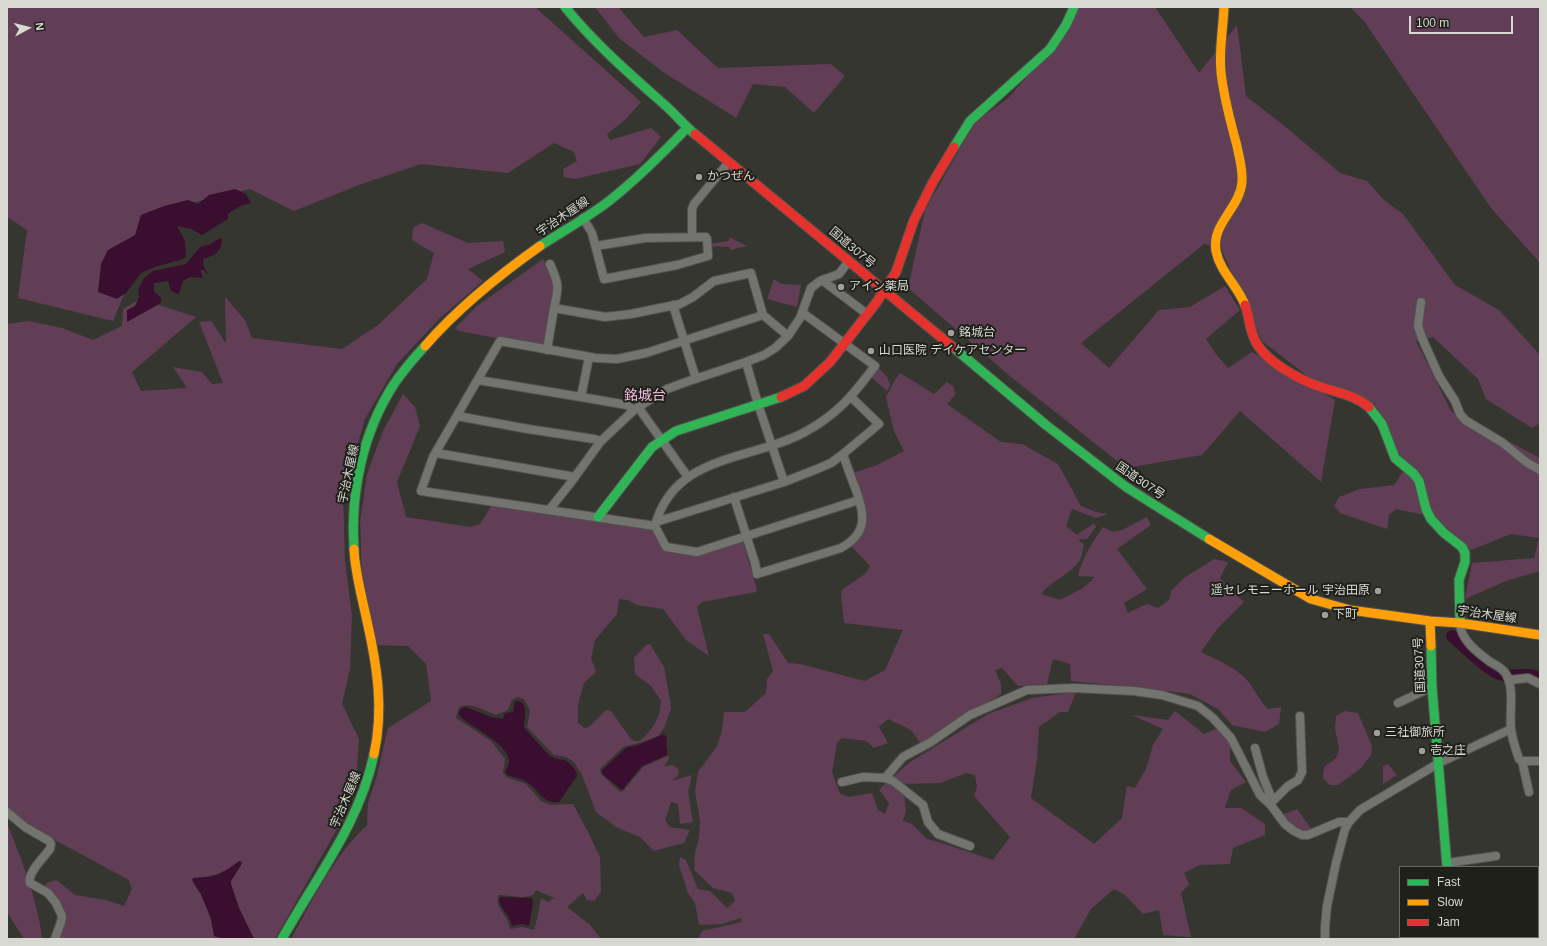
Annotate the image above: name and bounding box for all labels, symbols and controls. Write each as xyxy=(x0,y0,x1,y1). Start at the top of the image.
north arrow xyxy=(8,8,48,48)
scale bar xyxy=(1411,8,1515,34)
text: 100 m xyxy=(1416,16,1449,30)
text: N xyxy=(33,22,46,31)
place label: かつぜん xyxy=(707,170,755,184)
marker: かつぜん xyxy=(694,172,704,182)
street label: 宇治木屋線 xyxy=(534,194,592,240)
street label: 国道307号 xyxy=(826,224,878,272)
place label: アイン薬局 xyxy=(849,280,909,294)
marker: アイン薬局 xyxy=(836,282,846,292)
place label: 銘城台 xyxy=(959,326,995,340)
marker: 銘城台 xyxy=(946,328,956,338)
place label: 山口医院 デイケアセンター xyxy=(879,344,1026,358)
marker: 山口医院 デイケアセンター xyxy=(866,346,876,356)
district label: 銘城台 xyxy=(624,388,666,404)
street label: 宇治木屋線 xyxy=(336,443,362,505)
street label: 国道307号 xyxy=(1113,459,1167,503)
place label: 遥セレモニーホール 宇治田原 xyxy=(1211,584,1370,598)
marker: 遥セレモニーホール 宇治田原 xyxy=(1373,586,1383,596)
street label: 宇治木屋線 xyxy=(1456,604,1518,626)
place label: 下町 xyxy=(1333,608,1357,622)
marker: 下町 xyxy=(1320,610,1330,620)
street label: 国道307号 xyxy=(1411,637,1429,693)
place label: 三社御旅所 xyxy=(1385,726,1445,740)
marker: 三社御旅所 xyxy=(1372,728,1382,738)
place label: 壱之庄 xyxy=(1430,744,1466,758)
marker: 壱之庄 xyxy=(1417,746,1427,756)
street label: 宇治木屋線 xyxy=(328,770,364,830)
legend xyxy=(1399,866,1539,938)
text: Fast xyxy=(1437,875,1460,889)
text: Slow xyxy=(1437,895,1463,909)
text: Jam xyxy=(1437,915,1460,929)

